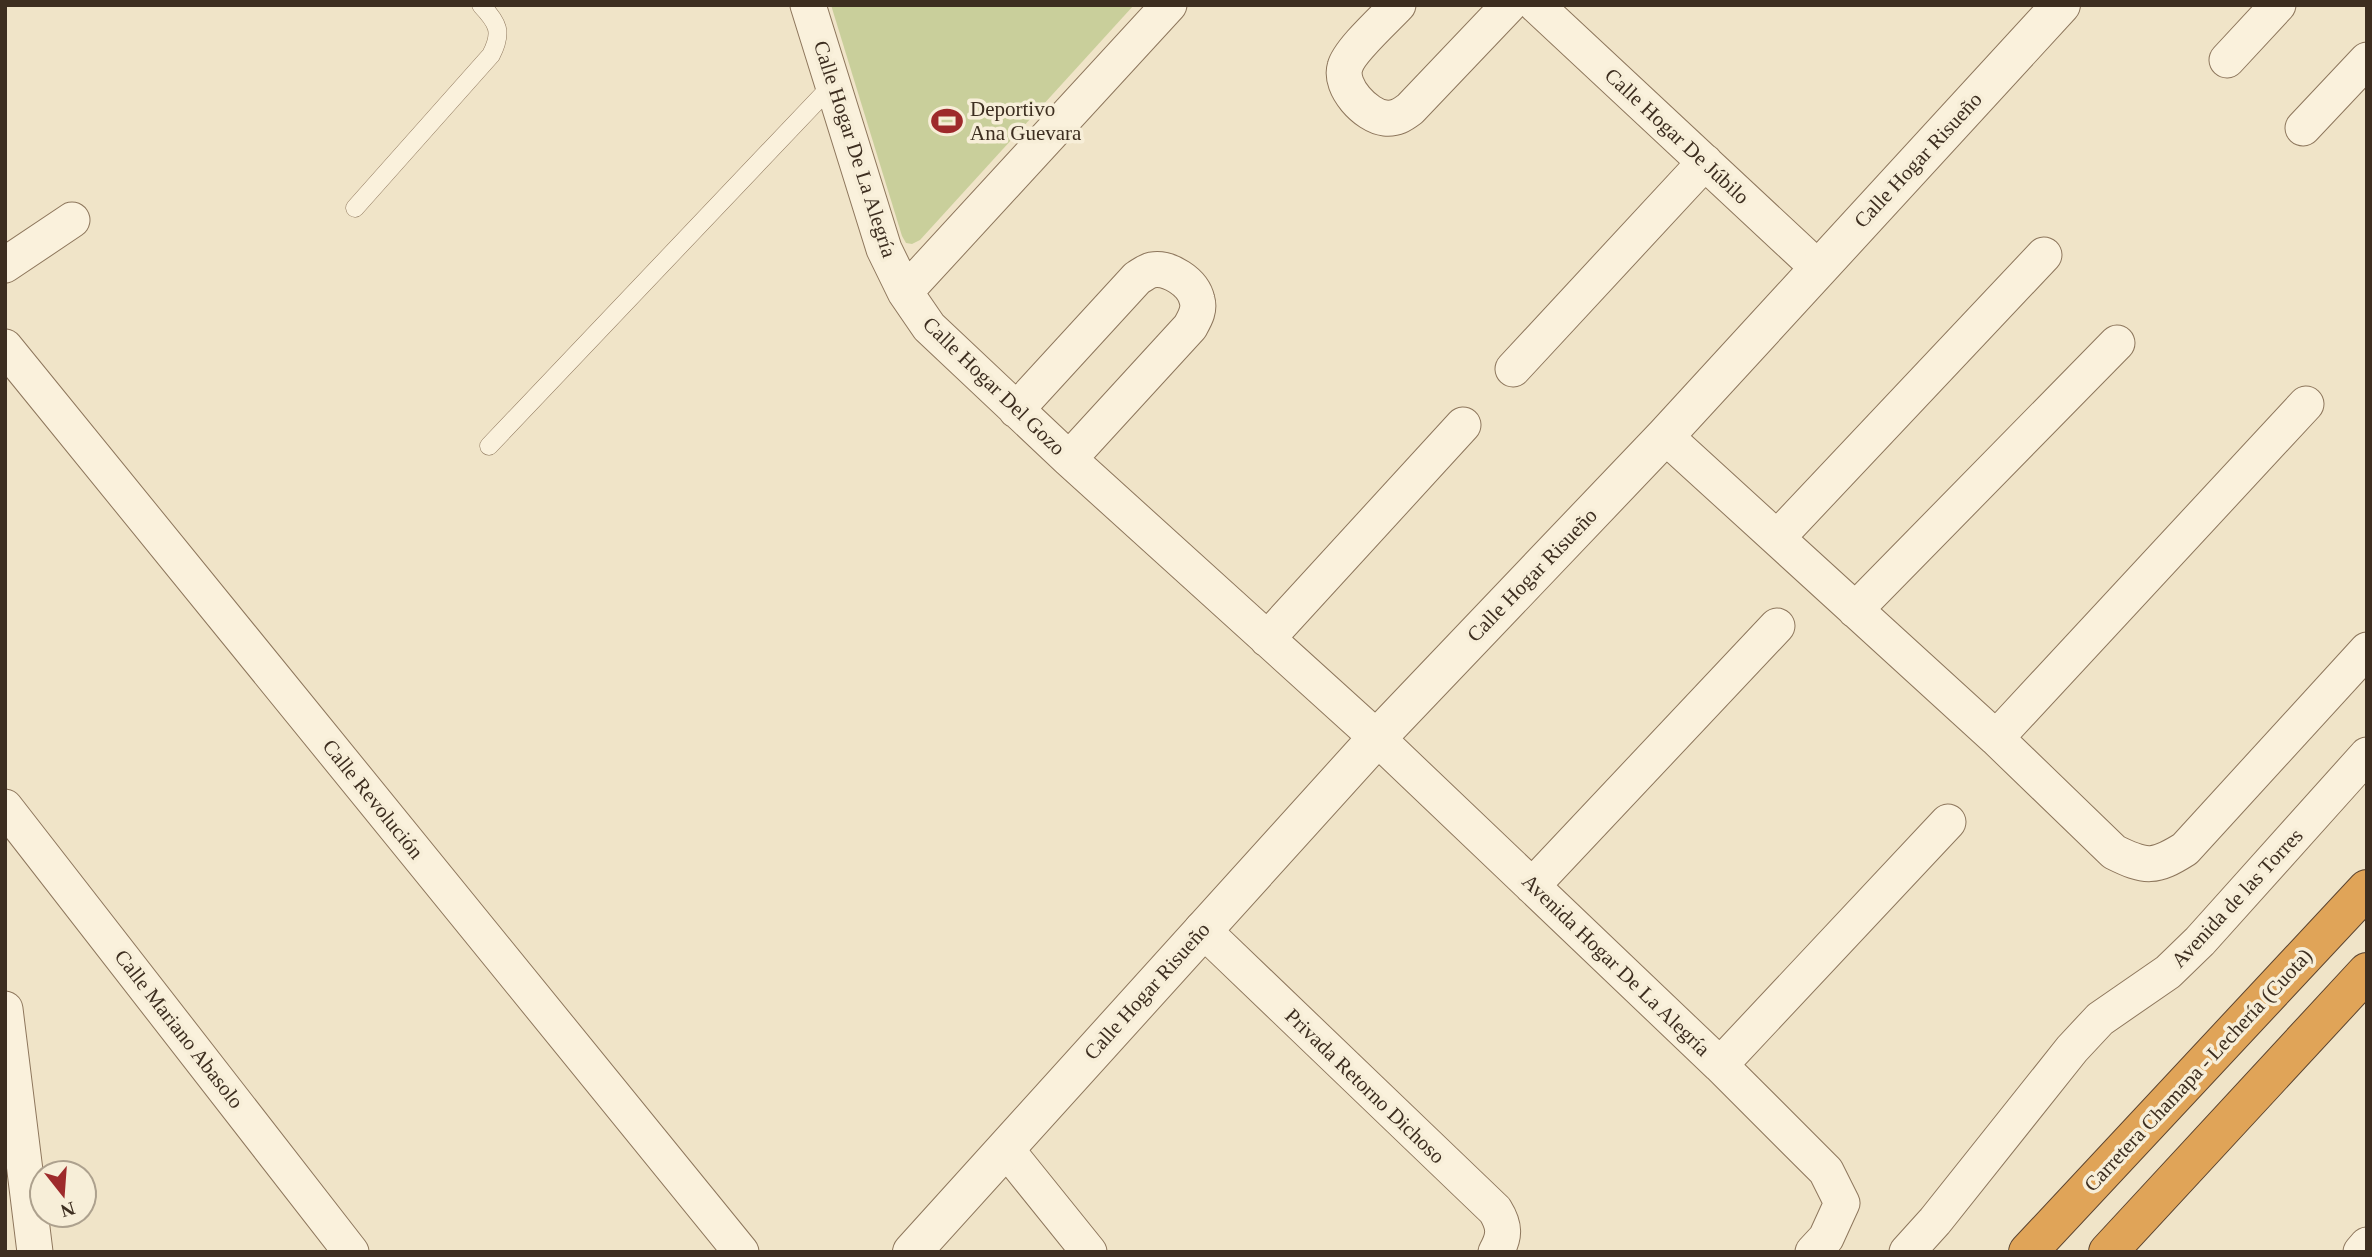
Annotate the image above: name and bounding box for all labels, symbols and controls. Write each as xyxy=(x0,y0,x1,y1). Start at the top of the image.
street label: Calle Hogar De La Alegría xyxy=(809,38,902,261)
street label: Calle Hogar De Júbilo xyxy=(1600,63,1754,209)
street label: Calle Hogar Risueño xyxy=(1849,87,1987,233)
place label: Deportivo Ana Guevara xyxy=(970,97,1082,145)
sports icon: Deportivo Ana Guevara xyxy=(930,104,964,138)
street label: Calle Hogar Del Gozo xyxy=(918,312,1070,460)
street label: Calle Hogar Risueño xyxy=(1462,503,1602,647)
street label: Calle Revolución xyxy=(318,735,429,864)
street label: Avenida de las Torres xyxy=(2166,823,2308,973)
street label: Avenida Hogar De La Alegría xyxy=(1517,869,1715,1061)
street label: Calle Hogar Risueño xyxy=(1079,918,1215,1064)
street label: Carretera Chamapa - Lechería (Cuota) xyxy=(2079,944,2317,1196)
street label: Calle Mariano Abasolo xyxy=(110,945,248,1113)
street label: Privada Retorno Dichoso xyxy=(1280,1004,1450,1168)
north arrow xyxy=(28,1159,98,1229)
text: N xyxy=(58,1198,77,1222)

